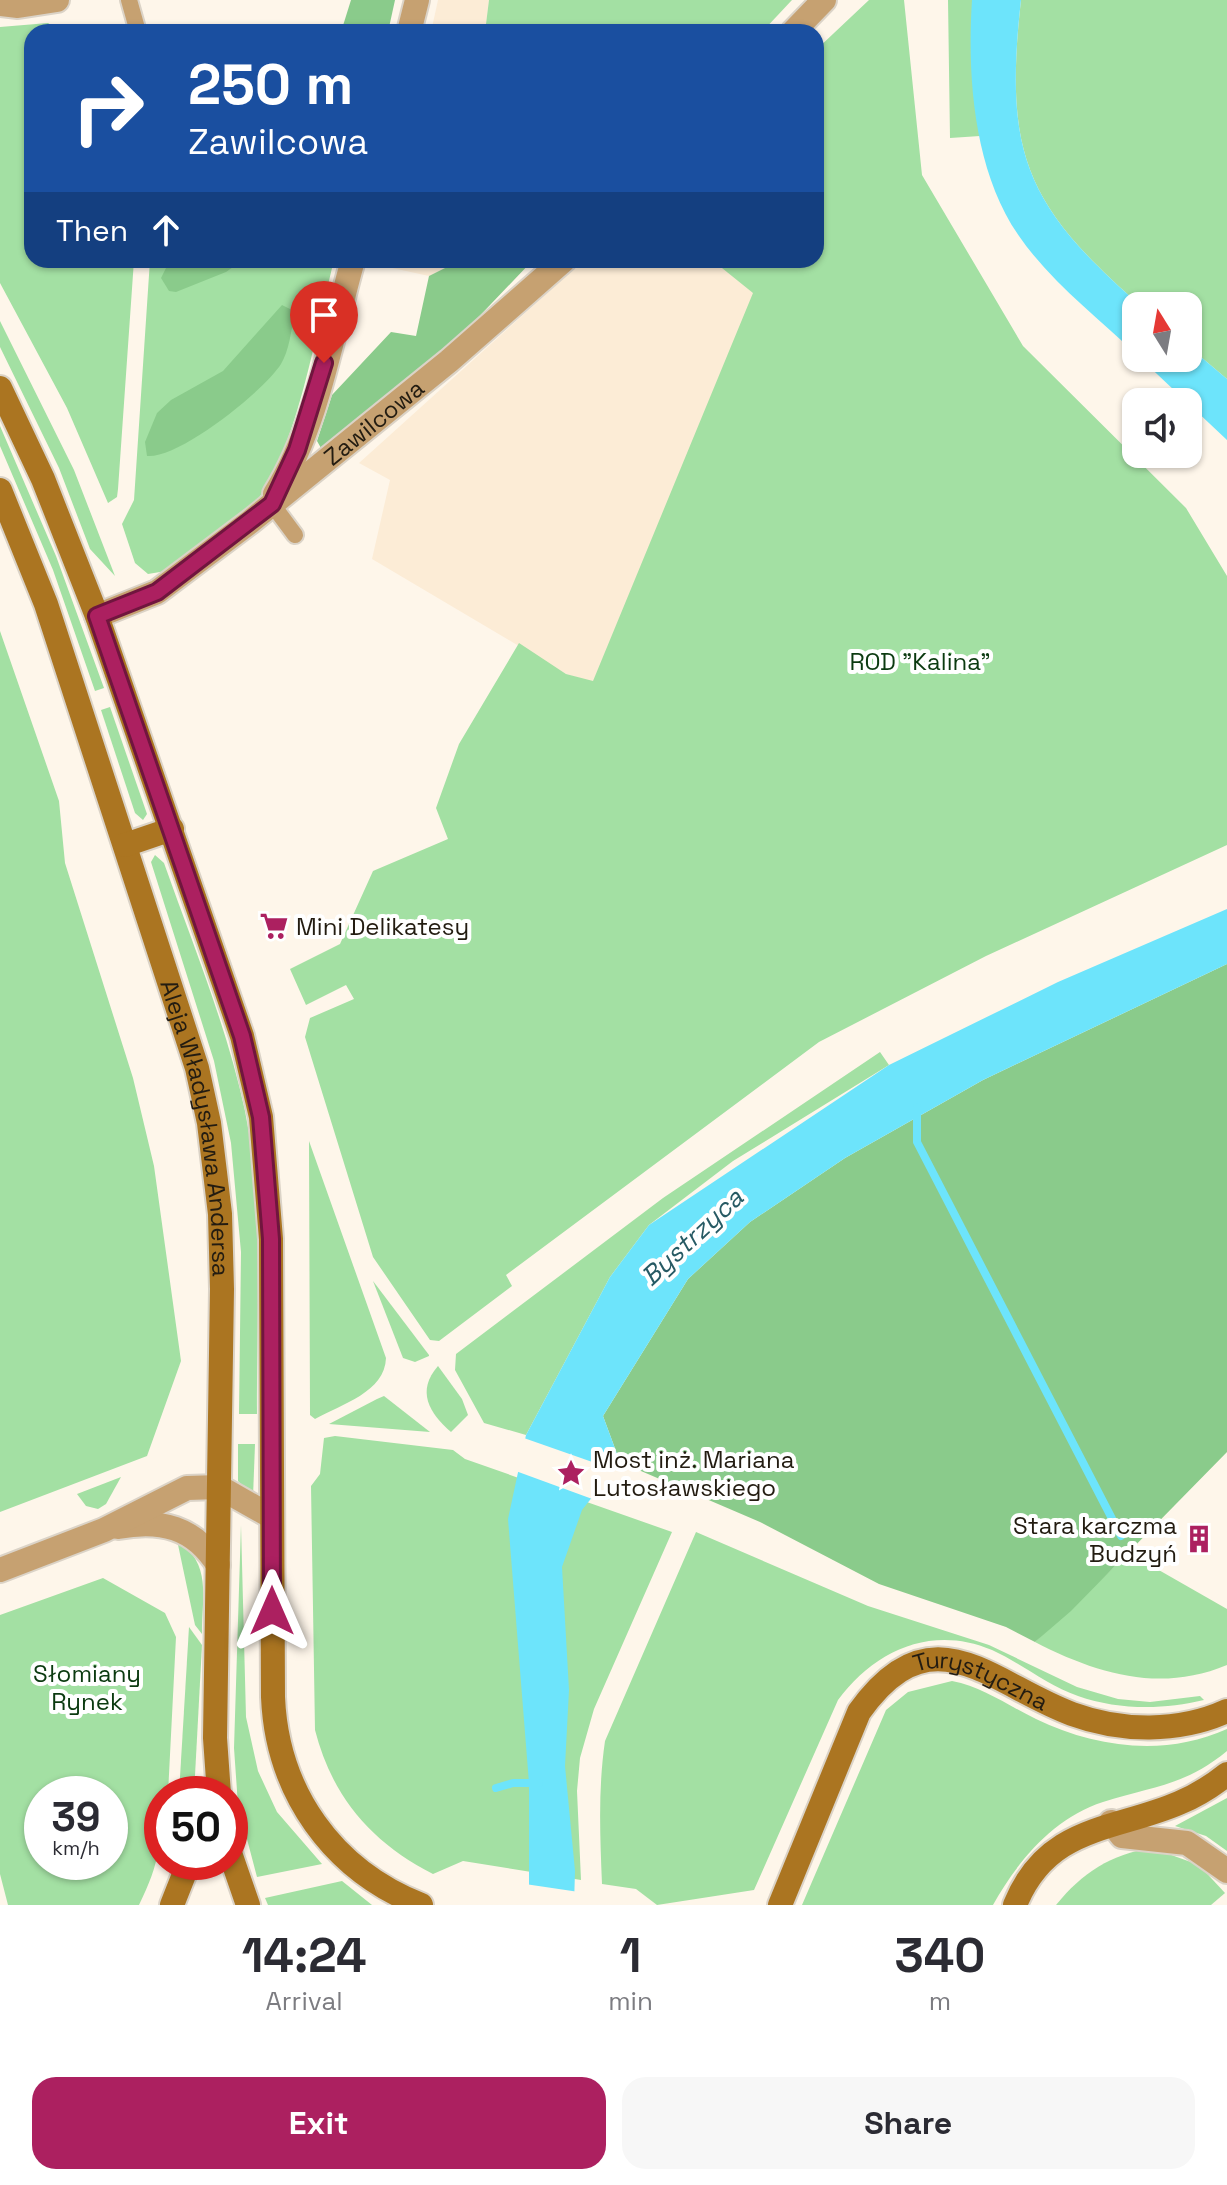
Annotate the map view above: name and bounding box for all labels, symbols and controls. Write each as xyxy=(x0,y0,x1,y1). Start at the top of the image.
text: 250 m xyxy=(188,49,353,120)
icon: right xyxy=(56,56,160,160)
text: Zawilcowa xyxy=(188,119,368,165)
icon: ahead xyxy=(144,208,188,252)
text: Then xyxy=(56,211,128,250)
pin xyxy=(290,281,358,363)
north arrow xyxy=(1122,292,1202,372)
map controls xyxy=(1122,292,1202,468)
icon: arrive xyxy=(302,293,346,337)
street label: Zawilcowa xyxy=(317,372,430,472)
button: sound xyxy=(1122,388,1202,468)
park label: ROD "Kalina" xyxy=(849,646,991,677)
supermarket icon: Mini Delikatesy xyxy=(259,911,289,941)
place label: Mini Delikatesy xyxy=(296,911,469,942)
street label: Aleja Władysława Andersa xyxy=(154,975,237,1277)
water label: Bystrzyca xyxy=(634,1180,751,1293)
place label: Most inż. Mariana Lutosławskiego xyxy=(593,1444,795,1503)
place icon: Most inż. Mariana Lutosławskiego xyxy=(556,1458,586,1488)
place label: Stara karczma Budzyń xyxy=(1013,1510,1177,1569)
building icon: Stara karczma Budzyń xyxy=(1184,1524,1214,1554)
position arrow xyxy=(230,1569,314,1653)
street label: Turystyczna xyxy=(909,1643,1054,1717)
park label: Słomiany Rynek xyxy=(33,1658,141,1717)
speed limit sign: 50 xyxy=(144,1776,248,1880)
text: 39 xyxy=(51,1792,101,1843)
text: km/h xyxy=(52,1835,100,1861)
text: 14:24 xyxy=(242,1925,366,1986)
text: 1 xyxy=(620,1925,641,1986)
text: 340 xyxy=(895,1925,985,1986)
text: Arrival xyxy=(265,1984,343,2018)
text: min xyxy=(608,1984,653,2018)
text: m xyxy=(929,1984,951,2018)
button: Exit xyxy=(32,2077,606,2169)
button: Share xyxy=(622,2077,1195,2169)

